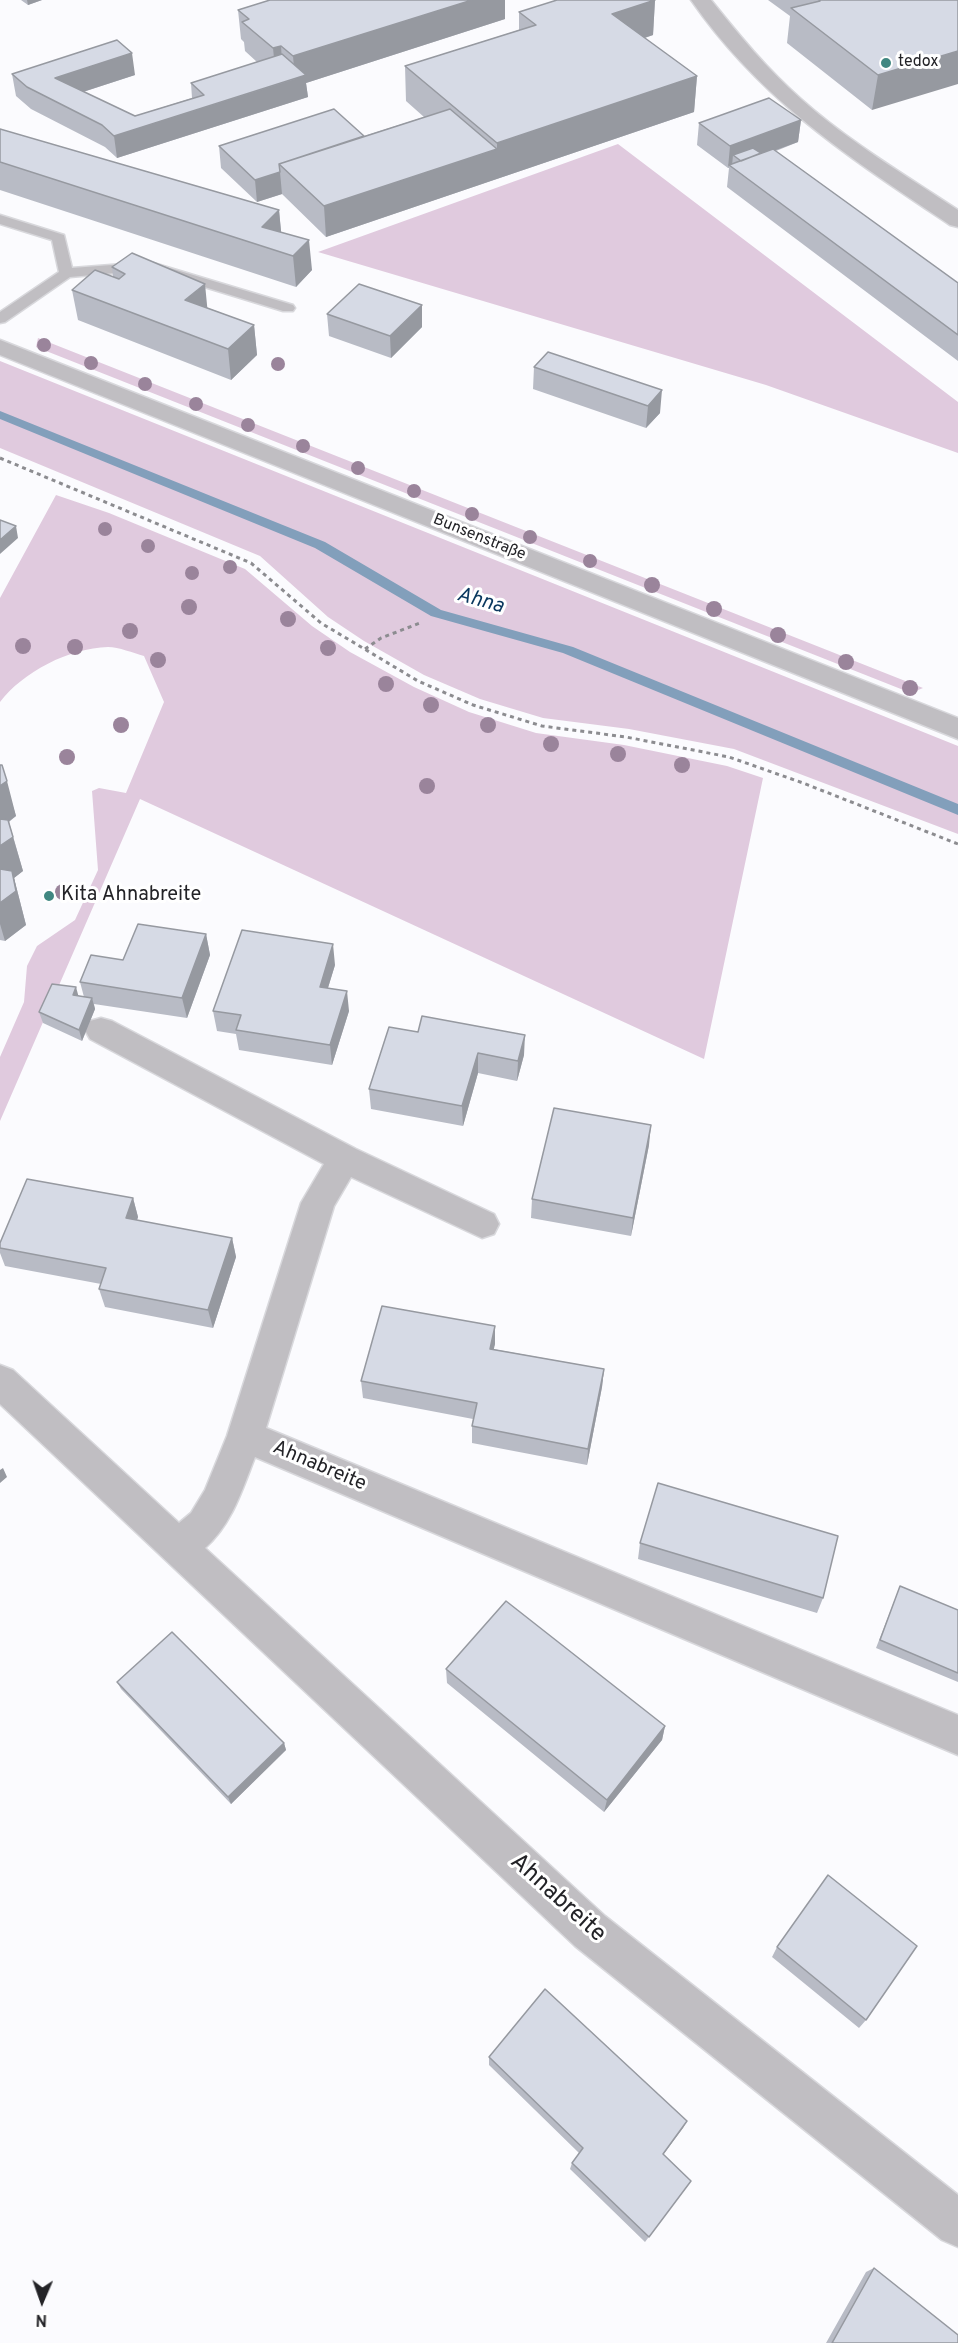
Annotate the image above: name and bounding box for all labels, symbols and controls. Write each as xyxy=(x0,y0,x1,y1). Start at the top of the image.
place label: tedox xyxy=(898,53,939,73)
marker: tedox xyxy=(879,56,893,70)
street label: Bunsenstraße xyxy=(430,511,528,565)
water label: Ahna xyxy=(454,583,506,621)
place label: Kita Ahnabreite xyxy=(61,884,201,908)
marker: Kita Ahnabreite xyxy=(42,889,56,903)
street label: Ahnabreite xyxy=(269,1437,369,1497)
street label: Ahnabreite xyxy=(503,1848,611,1950)
north arrow xyxy=(12,2271,72,2331)
text: N xyxy=(35,2309,47,2329)

